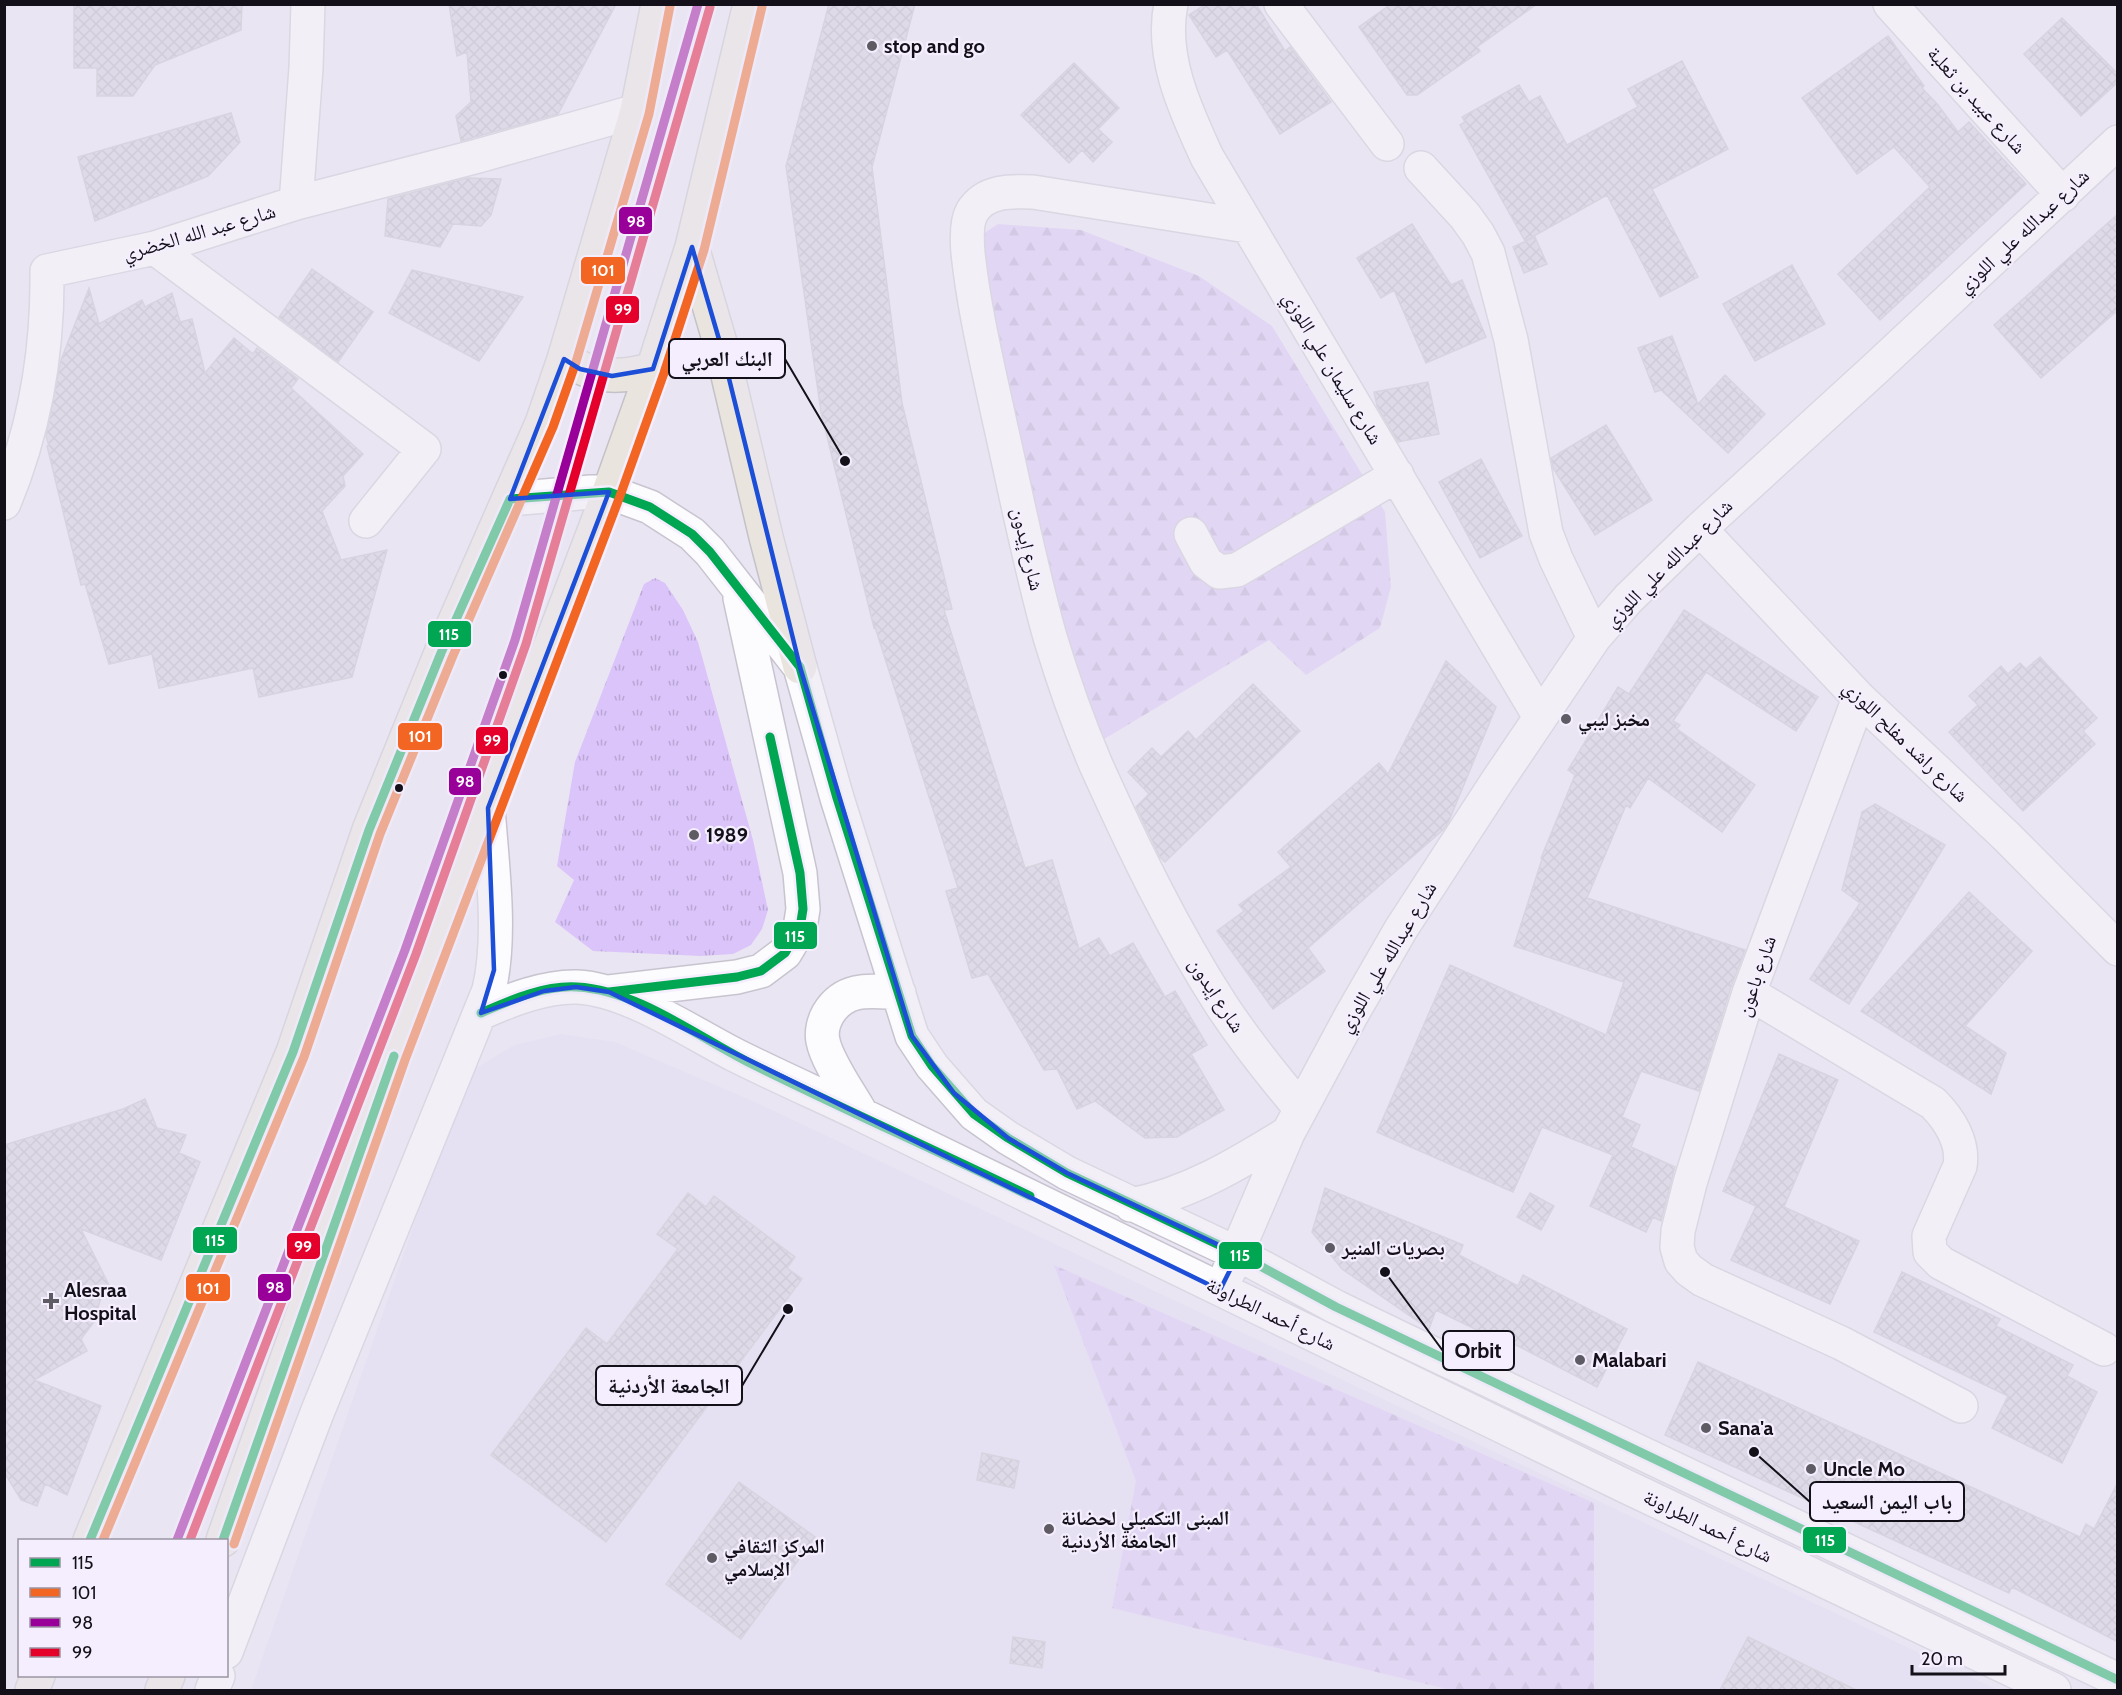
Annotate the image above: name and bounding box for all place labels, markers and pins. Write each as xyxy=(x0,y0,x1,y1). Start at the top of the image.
place label: stop and go xyxy=(884,34,985,58)
marker: stop and go xyxy=(865,39,879,53)
callout: البنك العربي xyxy=(669,339,785,378)
unlabelled marker xyxy=(497,669,509,681)
place label: مخبز ليبي xyxy=(1578,707,1650,735)
marker: مخبز ليبي xyxy=(1559,712,1573,726)
unlabelled marker xyxy=(393,782,405,794)
place label: 1989 xyxy=(706,823,748,847)
marker: 1989 xyxy=(687,828,701,842)
place label: بصريات المنير xyxy=(1341,1236,1445,1260)
marker: بصريات المنير xyxy=(1323,1241,1337,1255)
place label: Alesraa Hospital xyxy=(64,1278,137,1325)
marker: Alesraa Hospital xyxy=(42,1292,60,1310)
callout: Orbit xyxy=(1443,1331,1514,1370)
place label: Malabari xyxy=(1592,1348,1667,1372)
marker: Malabari xyxy=(1573,1353,1587,1367)
callout: الجامعة الأردنية xyxy=(596,1366,742,1405)
place label: Sana'a xyxy=(1718,1416,1774,1440)
marker: Sana'a xyxy=(1699,1421,1713,1435)
place label: Uncle Mo xyxy=(1823,1457,1905,1481)
marker: Uncle Mo xyxy=(1804,1462,1818,1476)
callout: باب اليمن السعيد xyxy=(1810,1482,1964,1521)
place label: المبنى التكميلي لحضانة الجامغة الأردنية xyxy=(1061,1506,1229,1553)
marker: المبنى التكميلي لحضانة الجامغة الأردنية xyxy=(1042,1522,1056,1536)
place label: المركز الثقافي الإسلامي xyxy=(724,1534,825,1585)
marker: المركز الثقافي الإسلامي xyxy=(705,1551,719,1565)

